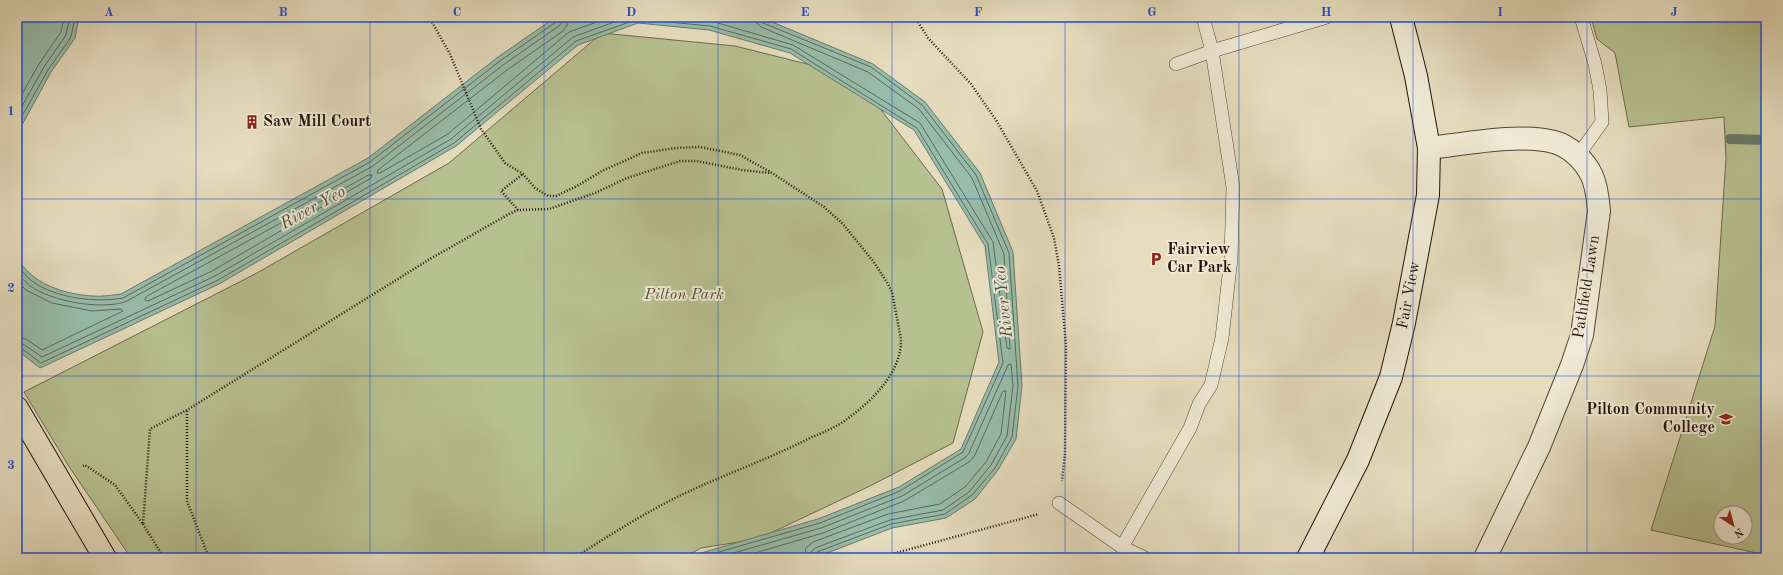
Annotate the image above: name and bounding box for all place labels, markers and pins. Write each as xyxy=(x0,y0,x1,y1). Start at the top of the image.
building icon: Saw Mill Court xyxy=(244,114,260,130)
place label: Saw Mill Court xyxy=(263,114,371,130)
place label: Fairview Car Park xyxy=(1167,242,1232,276)
parking icon: Fairview Car Park xyxy=(1148,251,1164,267)
place label: Pilton Community College xyxy=(1586,402,1715,436)
school or university icon: Pilton Community College xyxy=(1718,411,1734,427)

